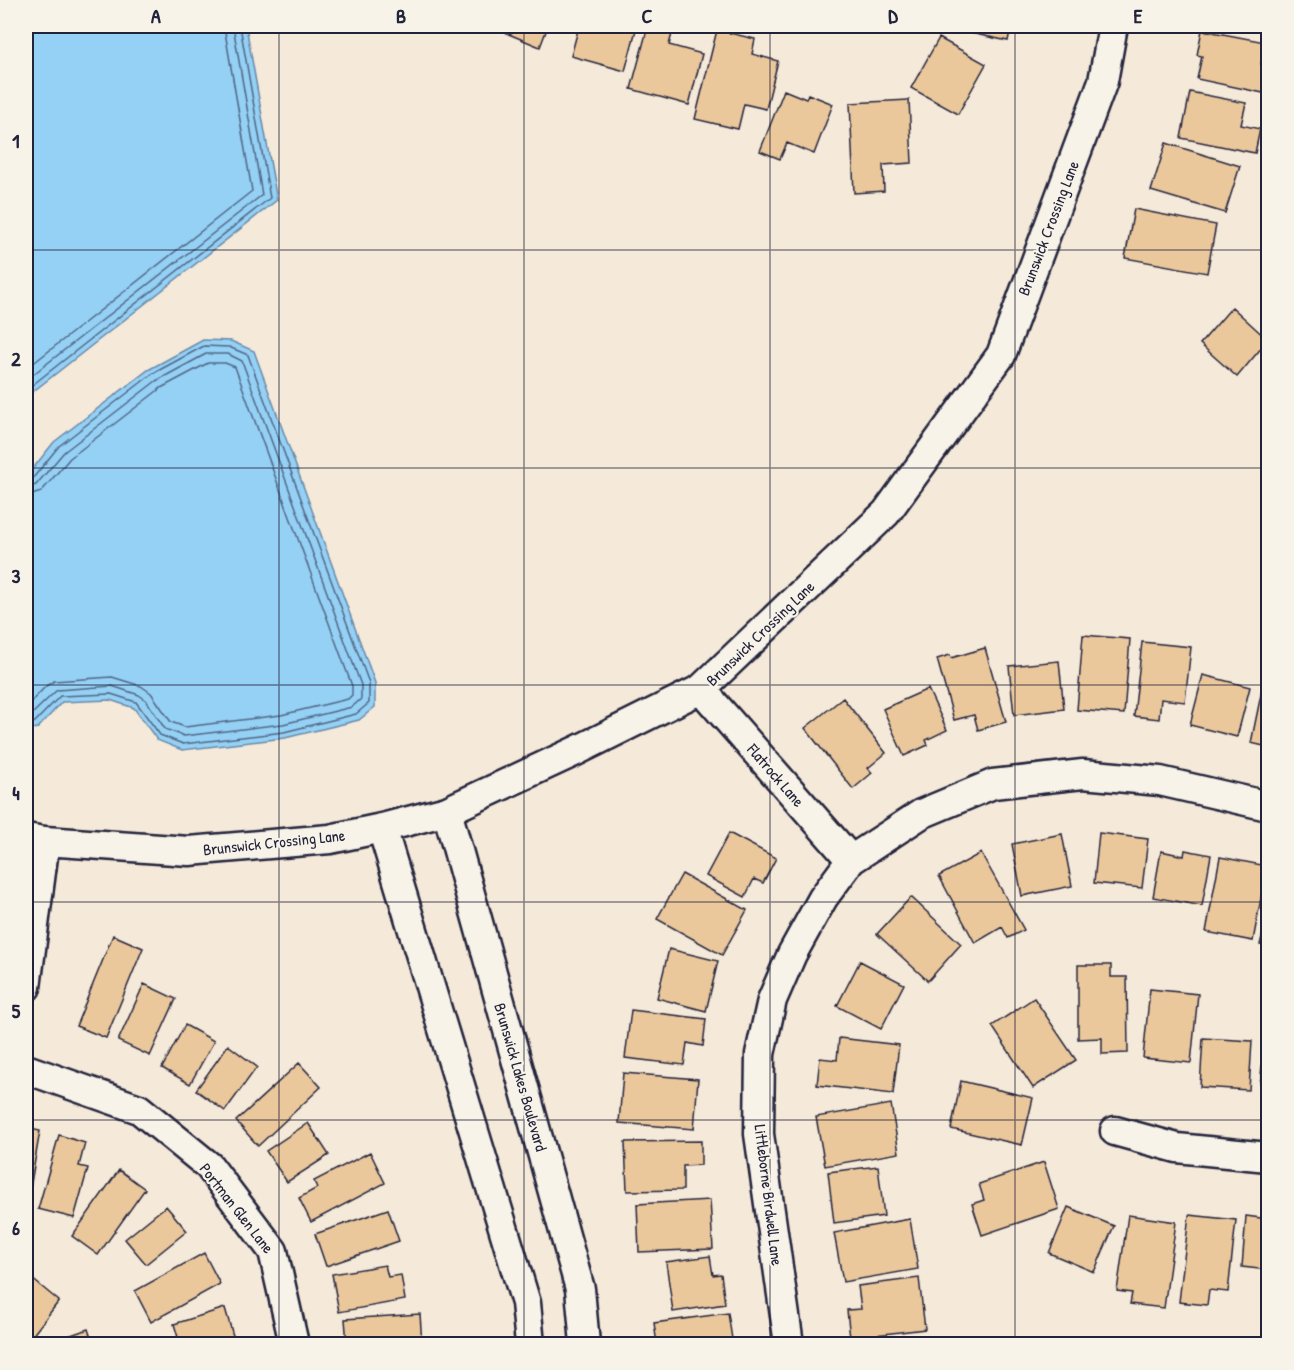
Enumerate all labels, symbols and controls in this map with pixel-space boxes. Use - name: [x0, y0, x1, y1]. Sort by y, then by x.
- text: A: [151, 2, 161, 29]
- text: B: [396, 2, 406, 29]
- text: C: [642, 2, 653, 29]
- text: D: [888, 2, 898, 29]
- text: E: [1134, 2, 1143, 29]
- text: 1: [12, 127, 20, 154]
- street label: Brunswick Crossing Lane: [1012, 157, 1084, 299]
- text: 2: [11, 345, 21, 372]
- text: 3: [12, 562, 21, 589]
- street label: Brunswick Crossing Lane: [701, 575, 819, 690]
- street label: Flatrock Lane: [742, 738, 810, 812]
- text: 4: [12, 779, 20, 806]
- street label: Brunswick Crossing Lane: [202, 824, 347, 860]
- text: 5: [12, 997, 21, 1024]
- street label: Brunswick Lakes Boulevard: [489, 1000, 553, 1154]
- street label: Littleborne Birdwell Lane: [749, 1123, 789, 1267]
- street label: Portman Glen Lane: [195, 1158, 280, 1258]
- text: 6: [12, 1214, 20, 1241]

